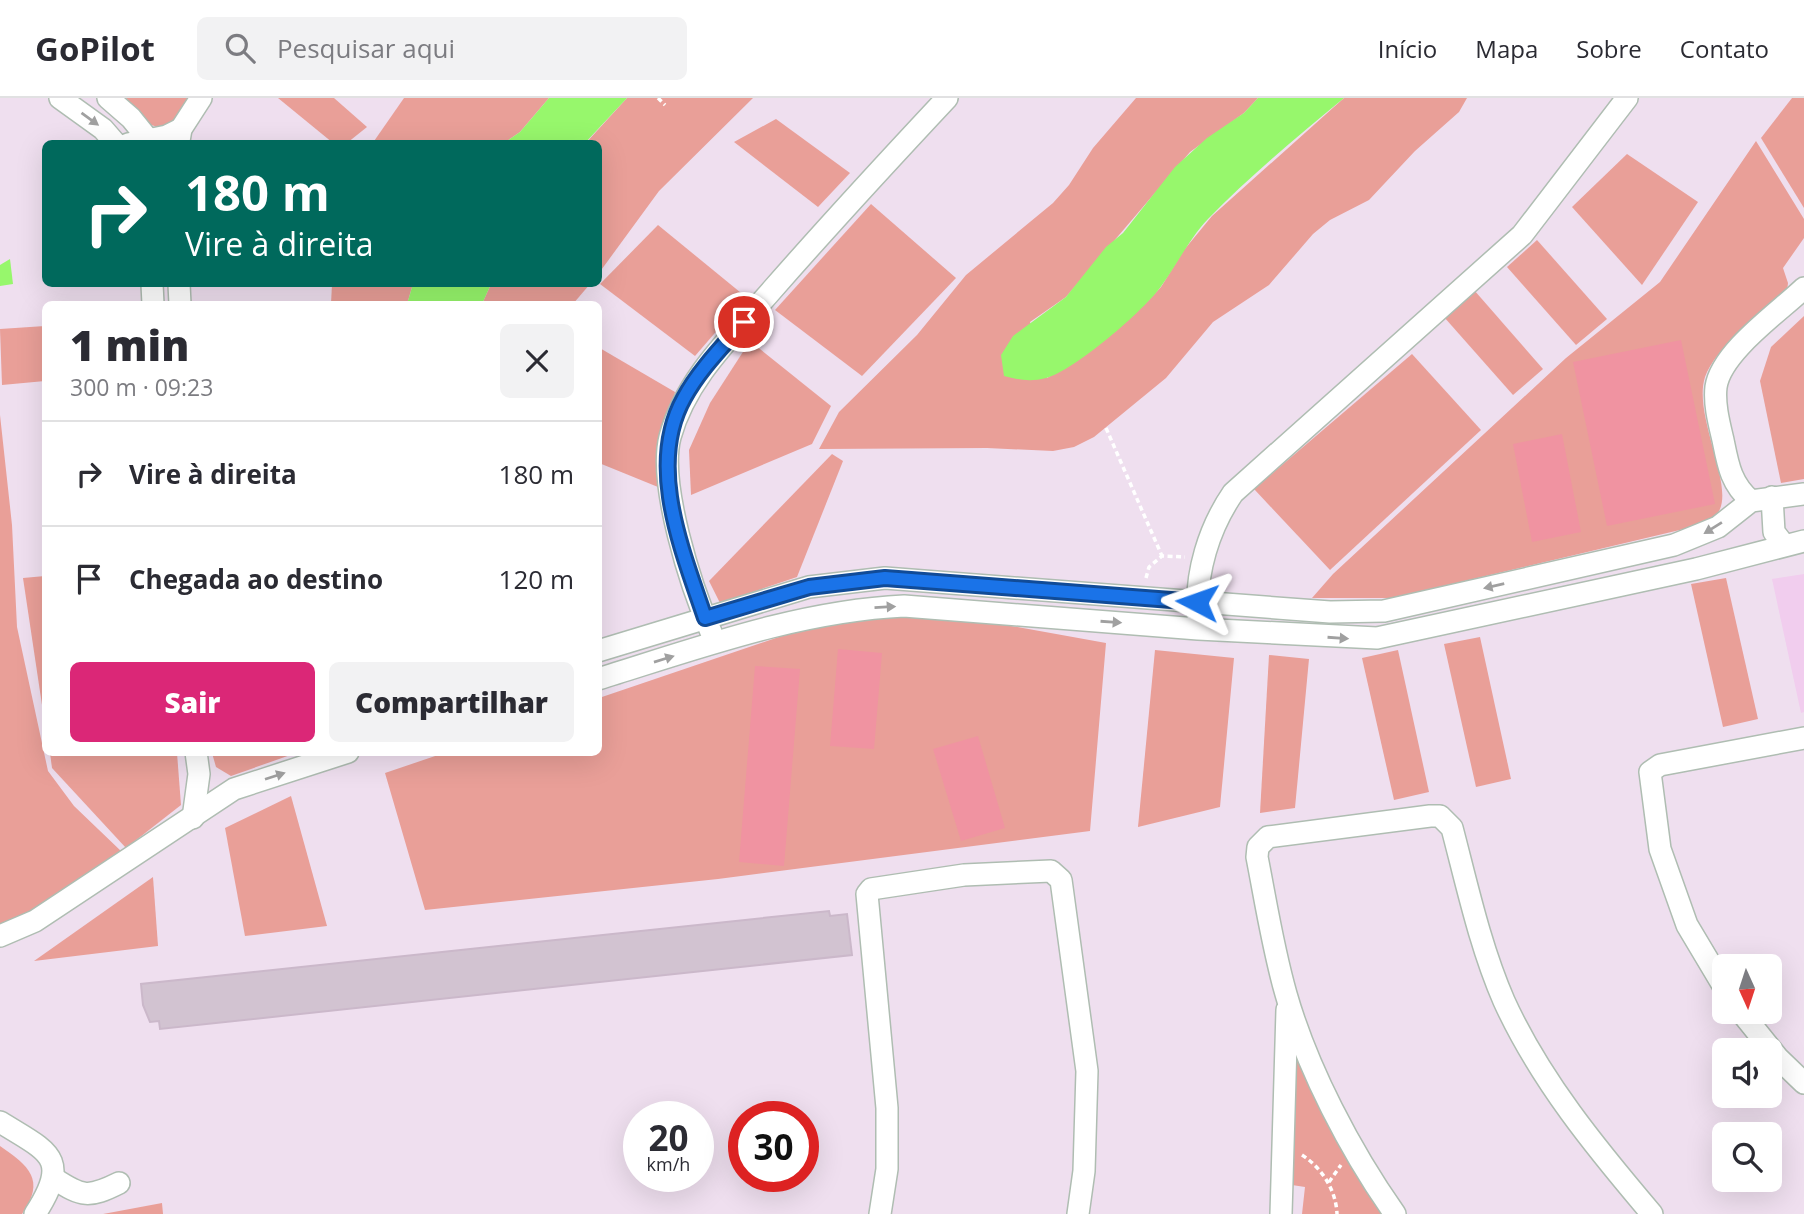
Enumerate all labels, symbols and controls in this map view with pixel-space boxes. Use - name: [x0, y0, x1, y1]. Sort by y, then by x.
- search box: [197, 17, 687, 80]
- text: GoPilot: [35, 26, 155, 71]
- icon: search: [221, 29, 259, 67]
- text: Pesquisar aqui: [277, 30, 455, 66]
- text: Início: [1378, 32, 1437, 65]
- text: Mapa: [1475, 32, 1538, 65]
- text: Sobre: [1576, 32, 1642, 65]
- text: Contato: [1680, 32, 1769, 65]
- one-way arrow: [81, 112, 99, 126]
- text: 180 m: [185, 159, 330, 225]
- icon: right: [70, 168, 161, 259]
- text: Vire à direita: [185, 222, 374, 265]
- pin: [714, 292, 774, 352]
- icon: arrive: [725, 303, 763, 341]
- text: 1 min: [70, 316, 189, 373]
- button: close: [500, 324, 574, 398]
- text: 300 m · 09:23: [70, 371, 213, 403]
- icon: right: [70, 455, 108, 493]
- text: Vire à direita: [129, 456, 297, 492]
- text: 180 m: [499, 456, 574, 492]
- one-way arrow: [1703, 521, 1723, 534]
- icon: arrive: [70, 560, 108, 598]
- text: Chegada ao destino: [129, 561, 383, 597]
- text: 120 m: [499, 561, 574, 597]
- position arrow: [1160, 565, 1234, 639]
- one-way arrow: [1483, 580, 1505, 591]
- one-way arrow: [874, 601, 896, 612]
- one-way arrow: [1101, 617, 1123, 628]
- one-way arrow: [1327, 633, 1349, 644]
- one-way arrow: [653, 653, 674, 664]
- button: Sair: [70, 662, 315, 742]
- button: Compartilhar: [329, 662, 574, 742]
- one-way arrow: [265, 770, 286, 781]
- north arrow: [1712, 954, 1782, 1024]
- map controls: [1712, 954, 1782, 1192]
- button: sound: [1712, 1038, 1782, 1108]
- speed limit sign: 30: [728, 1101, 819, 1192]
- text: 20: [648, 1114, 689, 1161]
- button: search: [1712, 1122, 1782, 1192]
- text: km/h: [647, 1152, 690, 1176]

